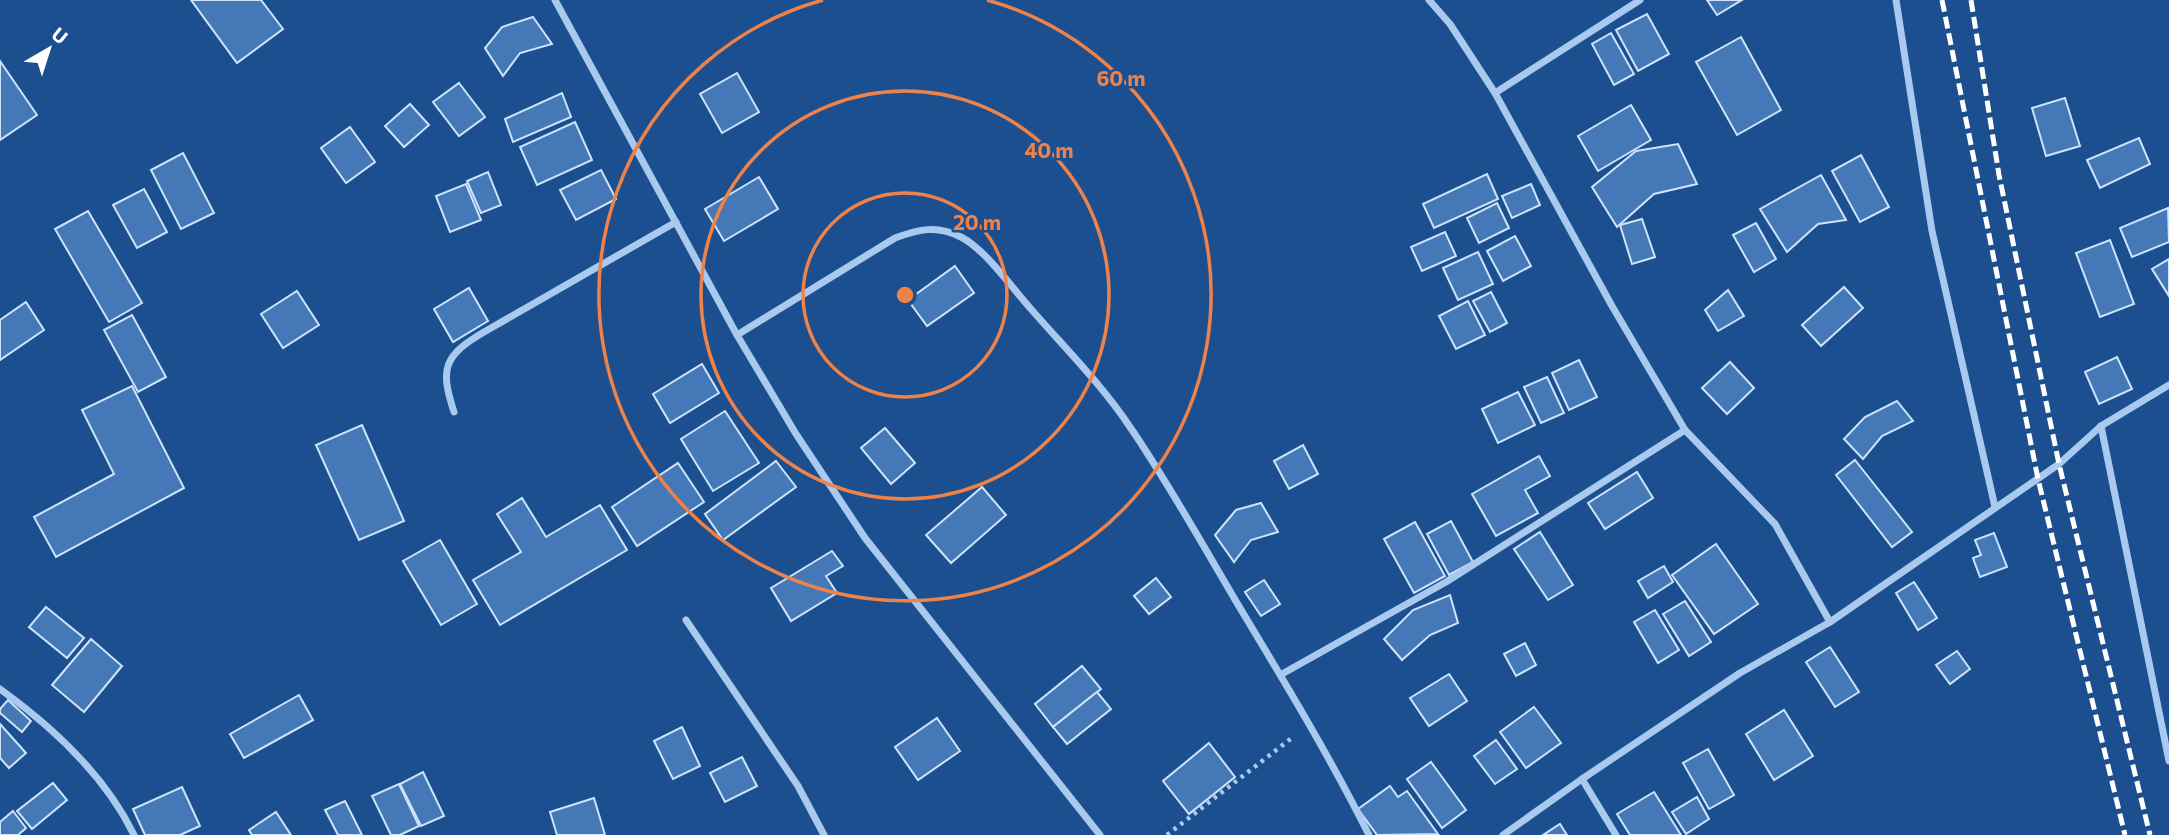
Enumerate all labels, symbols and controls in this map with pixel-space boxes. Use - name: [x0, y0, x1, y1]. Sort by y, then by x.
- north arrow: [14, 14, 84, 84]
- text: U: [47, 22, 73, 49]
- text: 60 m: [1096, 65, 1146, 90]
- text: 40 m: [1024, 137, 1074, 162]
- text: 20 m: [953, 209, 1001, 234]
- centre of rings: [893, 283, 917, 307]

